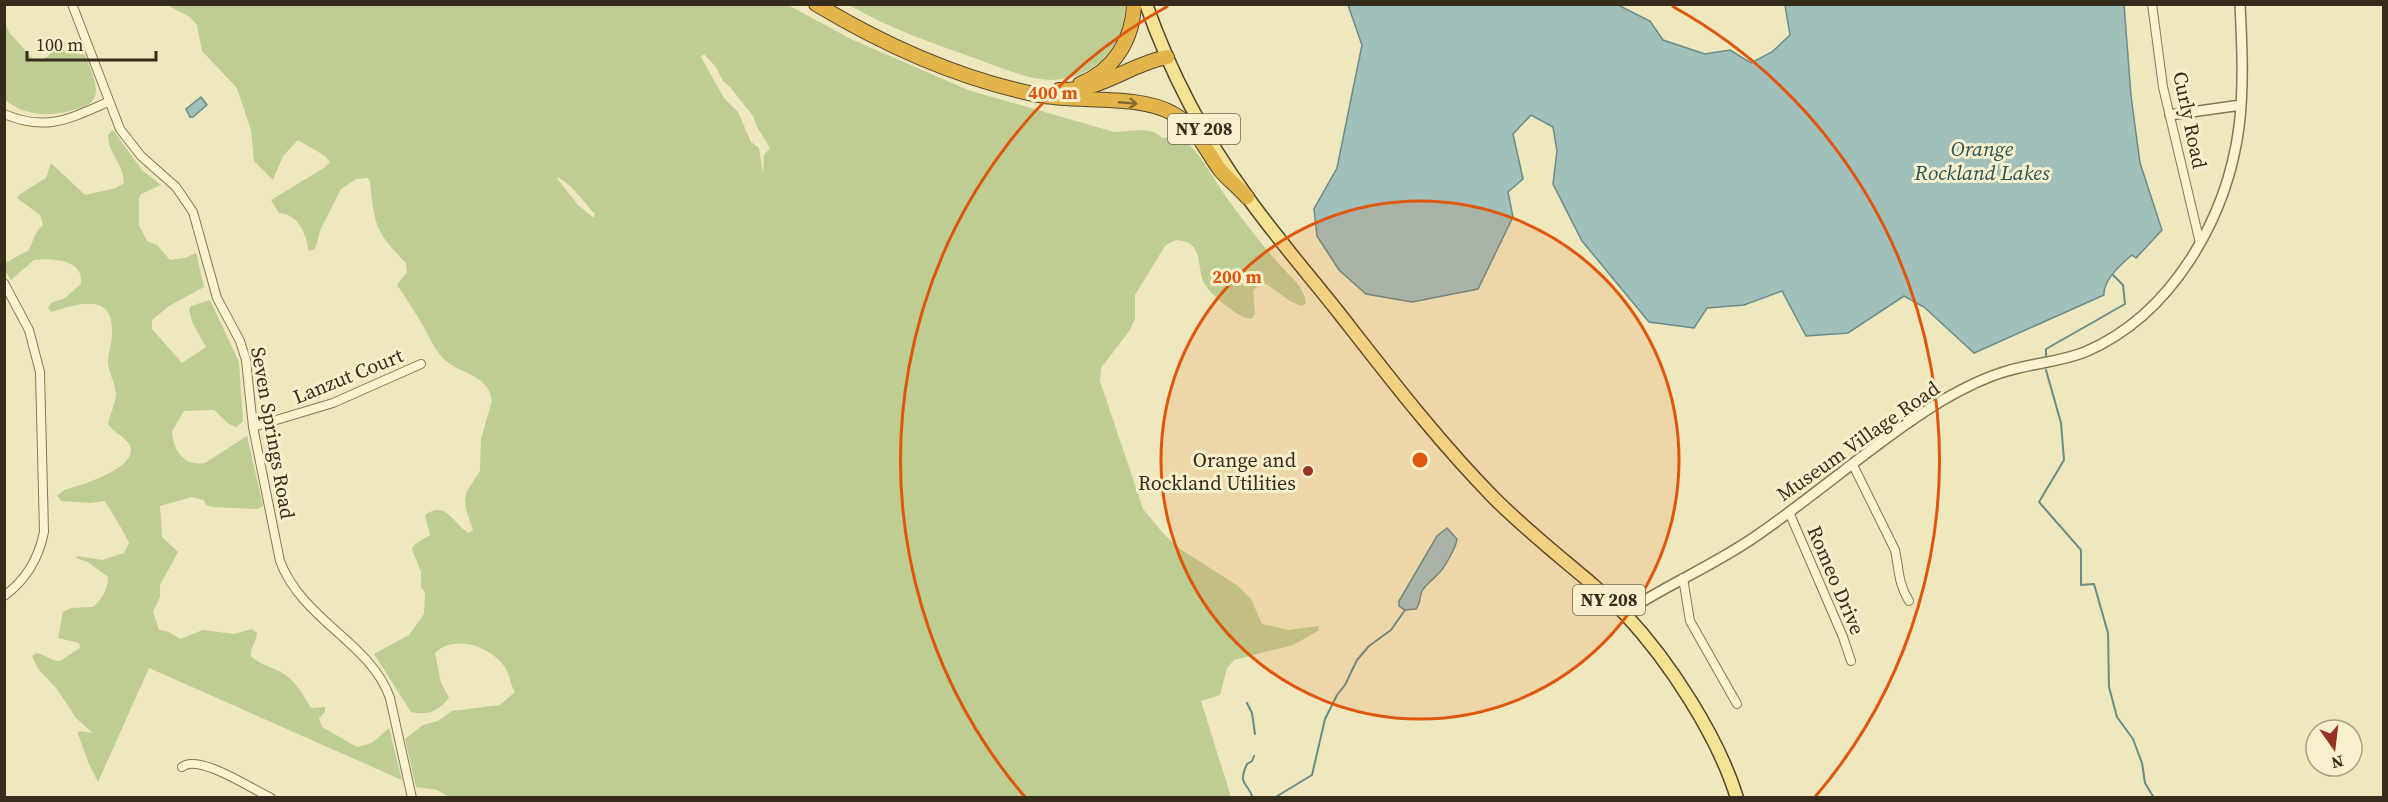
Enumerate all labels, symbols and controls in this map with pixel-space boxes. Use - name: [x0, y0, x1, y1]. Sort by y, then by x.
- scale bar: [27, 24, 156, 62]
- text: 100 m: [36, 32, 83, 57]
- street label: Curly Road: [2166, 69, 2214, 172]
- text: 400 m: [1028, 80, 1078, 105]
- one-way arrow: [1117, 98, 1137, 109]
- road number: NY 208: [1168, 114, 1240, 144]
- water label: Orange Rockland Lakes: [1914, 134, 2050, 187]
- text: 200 m: [1212, 264, 1262, 289]
- street label: Lanzut Court: [289, 341, 408, 411]
- street label: Seven Springs Road: [244, 345, 302, 522]
- street label: Museum Village Road: [1771, 374, 1946, 508]
- place label: Orange and Rockland Utilities: [1138, 446, 1297, 497]
- centre of rings: [1410, 450, 1430, 470]
- marker: Orange and Rockland Utilities: [1301, 464, 1315, 478]
- street label: Romeo Drive: [1800, 521, 1872, 639]
- road number: NY 208: [1573, 585, 1645, 615]
- north arrow: [2304, 718, 2364, 778]
- text: N: [2329, 750, 2346, 775]

